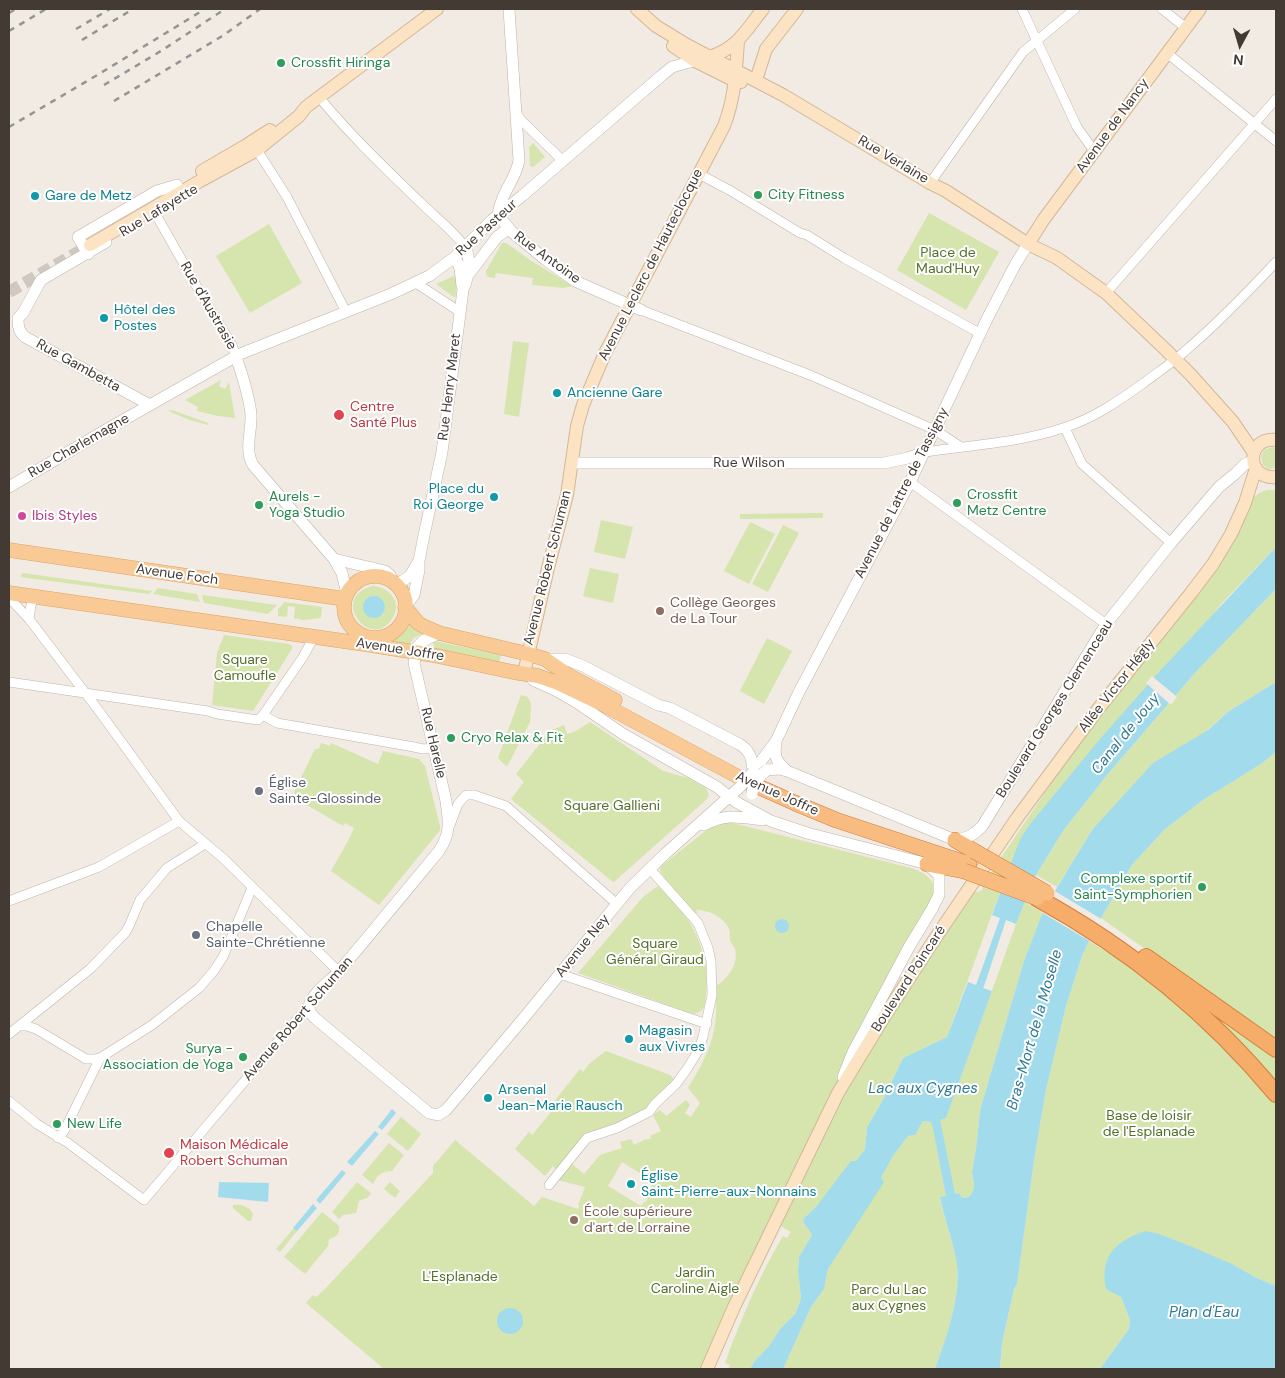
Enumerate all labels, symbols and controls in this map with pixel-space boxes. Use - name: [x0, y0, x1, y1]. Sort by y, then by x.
- north arrow: [1215, 20, 1265, 70]
- text: N: [1232, 50, 1244, 69]
- place label: Crossfit Hiringa: [291, 55, 390, 71]
- marker: Crossfit Hiringa: [275, 57, 287, 69]
- street label: Avenue de Nancy: [1073, 75, 1153, 177]
- street label: Rue Verlaine: [855, 132, 931, 188]
- street label: Avenue Leclerc de Hauteclocque: [595, 166, 707, 364]
- street label: Rue Lafayette: [117, 181, 201, 241]
- place label: City Fitness: [768, 187, 845, 203]
- place label: Gare de Metz: [45, 188, 132, 204]
- marker: City Fitness: [752, 189, 764, 201]
- marker: Gare de Metz: [29, 190, 41, 202]
- street label: Rue Pasteur: [453, 196, 521, 260]
- street label: Rue Antoine: [510, 228, 584, 288]
- park label: Place de Maud'Huy: [916, 245, 980, 278]
- street label: Rue d'Austrasie: [176, 259, 240, 353]
- place label: Hôtel des Postes: [114, 302, 175, 334]
- marker: Hôtel des Postes: [98, 312, 110, 324]
- street label: Rue Henry Maret: [435, 333, 465, 441]
- street label: Rue Gambetta: [33, 336, 123, 396]
- place label: Ancienne Gare: [567, 385, 662, 401]
- marker: Ancienne Gare: [551, 387, 563, 399]
- place label: Centre Santé Plus: [350, 399, 417, 432]
- street label: Avenue de Lattre de Tassigny: [851, 405, 953, 581]
- marker: Centre Santé Plus: [332, 408, 346, 422]
- street label: Rue Charlemagne: [25, 410, 133, 482]
- street label: Rue Wilson: [713, 455, 785, 471]
- place label: Place du Roi George: [413, 481, 484, 514]
- place label: Crossfit Metz Centre: [967, 487, 1046, 520]
- place label: Aurels - Yoga Studio: [269, 489, 345, 522]
- street label: Avenue Robert Schuman: [521, 489, 575, 647]
- marker: Place du Roi George: [488, 491, 500, 503]
- marker: Crossfit Metz Centre: [951, 497, 963, 509]
- marker: Aurels - Yoga Studio: [253, 499, 265, 511]
- place label: Ibis Styles: [32, 508, 98, 524]
- marker: Ibis Styles: [16, 510, 28, 522]
- street label: Avenue Foch: [135, 561, 219, 589]
- place label: Collège Georges de La Tour: [670, 595, 776, 628]
- marker: Collège Georges de La Tour: [654, 605, 666, 617]
- street label: Boulevard Georges Clemenceau: [993, 617, 1117, 801]
- street label: Avenue Joffre: [355, 635, 445, 665]
- street label: Allée Victor Hégly: [1075, 636, 1159, 736]
- park label: Square Camoufle: [214, 652, 276, 684]
- water label: Canal de Jouy: [1088, 690, 1164, 778]
- street label: Rue Harelle: [417, 706, 449, 780]
- place label: Cryo Relax & Fit: [461, 730, 563, 746]
- marker: Cryo Relax & Fit: [445, 732, 457, 744]
- street label: Avenue Joffre: [733, 768, 821, 820]
- place label: Église Sainte-Glossinde: [269, 775, 381, 808]
- marker: Église Sainte-Glossinde: [253, 785, 265, 797]
- park label: Square Gallieni: [564, 798, 660, 814]
- place label: Complexe sportif Saint-Symphorien: [1074, 871, 1192, 904]
- marker: Complexe sportif Saint-Symphorien: [1196, 881, 1208, 893]
- street label: Avenue Ney: [552, 911, 614, 981]
- place label: Chapelle Sainte-Chrétienne: [206, 919, 325, 952]
- street label: Boulevard Poincaré: [868, 923, 950, 1035]
- marker: Chapelle Sainte-Chrétienne: [190, 929, 202, 941]
- park label: Square Général Giraud: [606, 936, 704, 969]
- water label: Bras-Mort de la Moselle: [1003, 948, 1067, 1112]
- street label: Avenue Robert Schuman: [240, 954, 356, 1084]
- place label: Magasin aux Vivres: [639, 1023, 705, 1056]
- marker: Magasin aux Vivres: [623, 1033, 635, 1045]
- place label: Surya - Association de Yoga: [103, 1041, 233, 1074]
- marker: Surya - Association de Yoga: [237, 1051, 249, 1063]
- water label: Lac aux Cygnes: [868, 1080, 978, 1098]
- place label: Arsenal Jean-Marie Rausch: [498, 1082, 623, 1114]
- marker: Arsenal Jean-Marie Rausch: [482, 1092, 494, 1104]
- park label: Base de loisir de l'Esplanade: [1103, 1108, 1195, 1140]
- place label: New Life: [67, 1116, 122, 1132]
- marker: New Life: [51, 1118, 63, 1130]
- place label: Maison Médicale Robert Schuman: [180, 1137, 288, 1170]
- marker: Maison Médicale Robert Schuman: [162, 1146, 176, 1160]
- place label: Église Saint-Pierre-aux-Nonnains: [641, 1168, 816, 1200]
- marker: Église Saint-Pierre-aux-Nonnains: [625, 1178, 637, 1190]
- place label: École supérieure d'art de Lorraine: [584, 1204, 692, 1236]
- marker: École supérieure d'art de Lorraine: [568, 1214, 580, 1226]
- park label: Jardin Caroline Aigle: [651, 1265, 739, 1298]
- park label: L'Esplanade: [422, 1269, 498, 1285]
- park label: Parc du Lac aux Cygnes: [851, 1282, 927, 1314]
- water label: Plan d'Eau: [1169, 1304, 1239, 1322]

